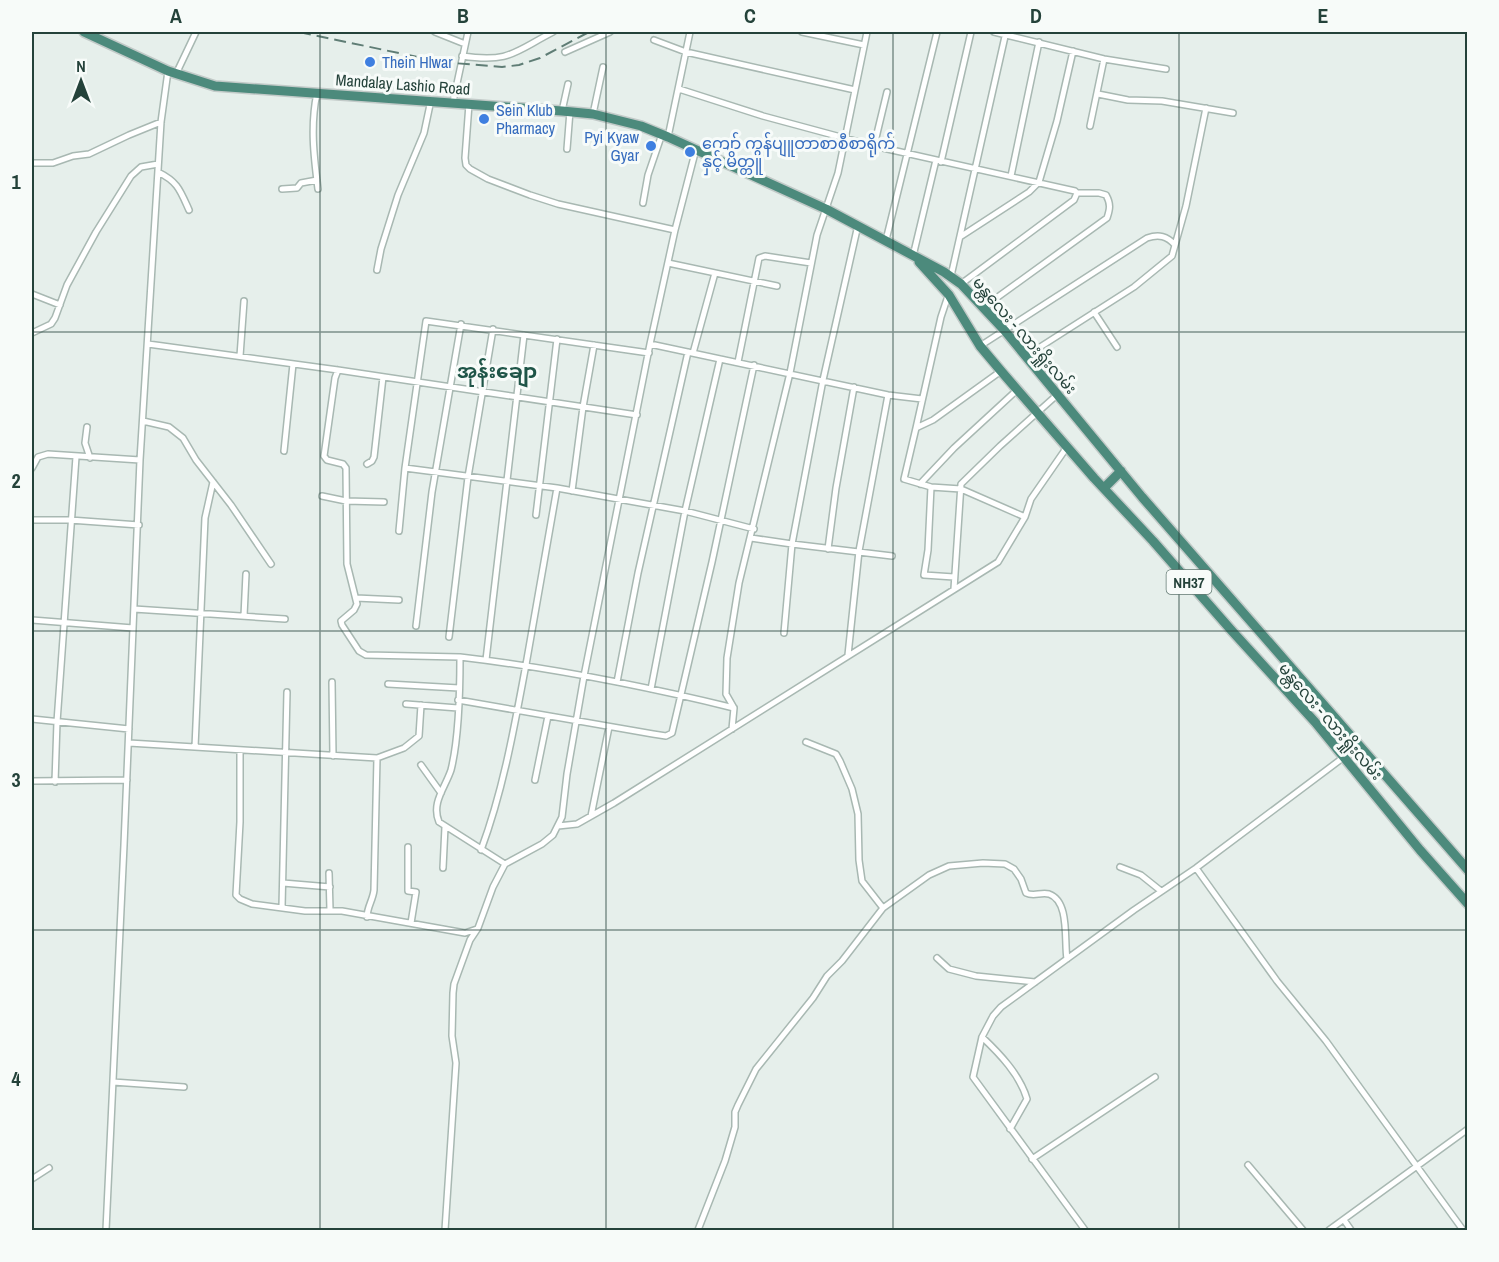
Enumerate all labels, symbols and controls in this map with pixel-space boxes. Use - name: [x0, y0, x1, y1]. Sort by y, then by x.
- text: A: [170, 2, 182, 29]
- text: B: [457, 2, 469, 29]
- text: C: [744, 2, 756, 29]
- text: D: [1030, 2, 1042, 29]
- text: E: [1318, 2, 1329, 29]
- north arrow: [51, 51, 111, 111]
- place label: Thein Hlwar: [382, 51, 453, 73]
- text: N: [76, 55, 86, 77]
- marker: Thein Hlwar: [363, 55, 377, 69]
- street label: Mandalay Lashio Road: [335, 68, 471, 100]
- place label: Sein Klub Pharmacy: [496, 99, 555, 139]
- marker: Sein Klub Pharmacy: [477, 112, 491, 126]
- place label: Pyi Kyaw Gyar: [584, 126, 640, 166]
- place label: ကျော် ကွန်ပျူတာစာစီစာရိုက် နှင့် မိတ္တူ: [702, 132, 895, 176]
- marker: Pyi Kyaw Gyar: [644, 139, 658, 153]
- marker: ကျော် ကွန်ပျူတာစာစီစာရိုက် နှင့် မိတ္တူ: [683, 145, 697, 159]
- text: 1: [11, 168, 21, 195]
- street label: မန္တလေး - လားရှိုးလမ်း: [966, 272, 1082, 400]
- district label: အုန်းချော: [457, 357, 537, 388]
- text: 2: [11, 467, 21, 494]
- road number: NH37: [1166, 570, 1212, 594]
- street label: မန္တလေး - လားရှိုးလမ်း: [1272, 658, 1388, 786]
- text: 3: [11, 766, 21, 793]
- text: 4: [11, 1065, 21, 1092]

